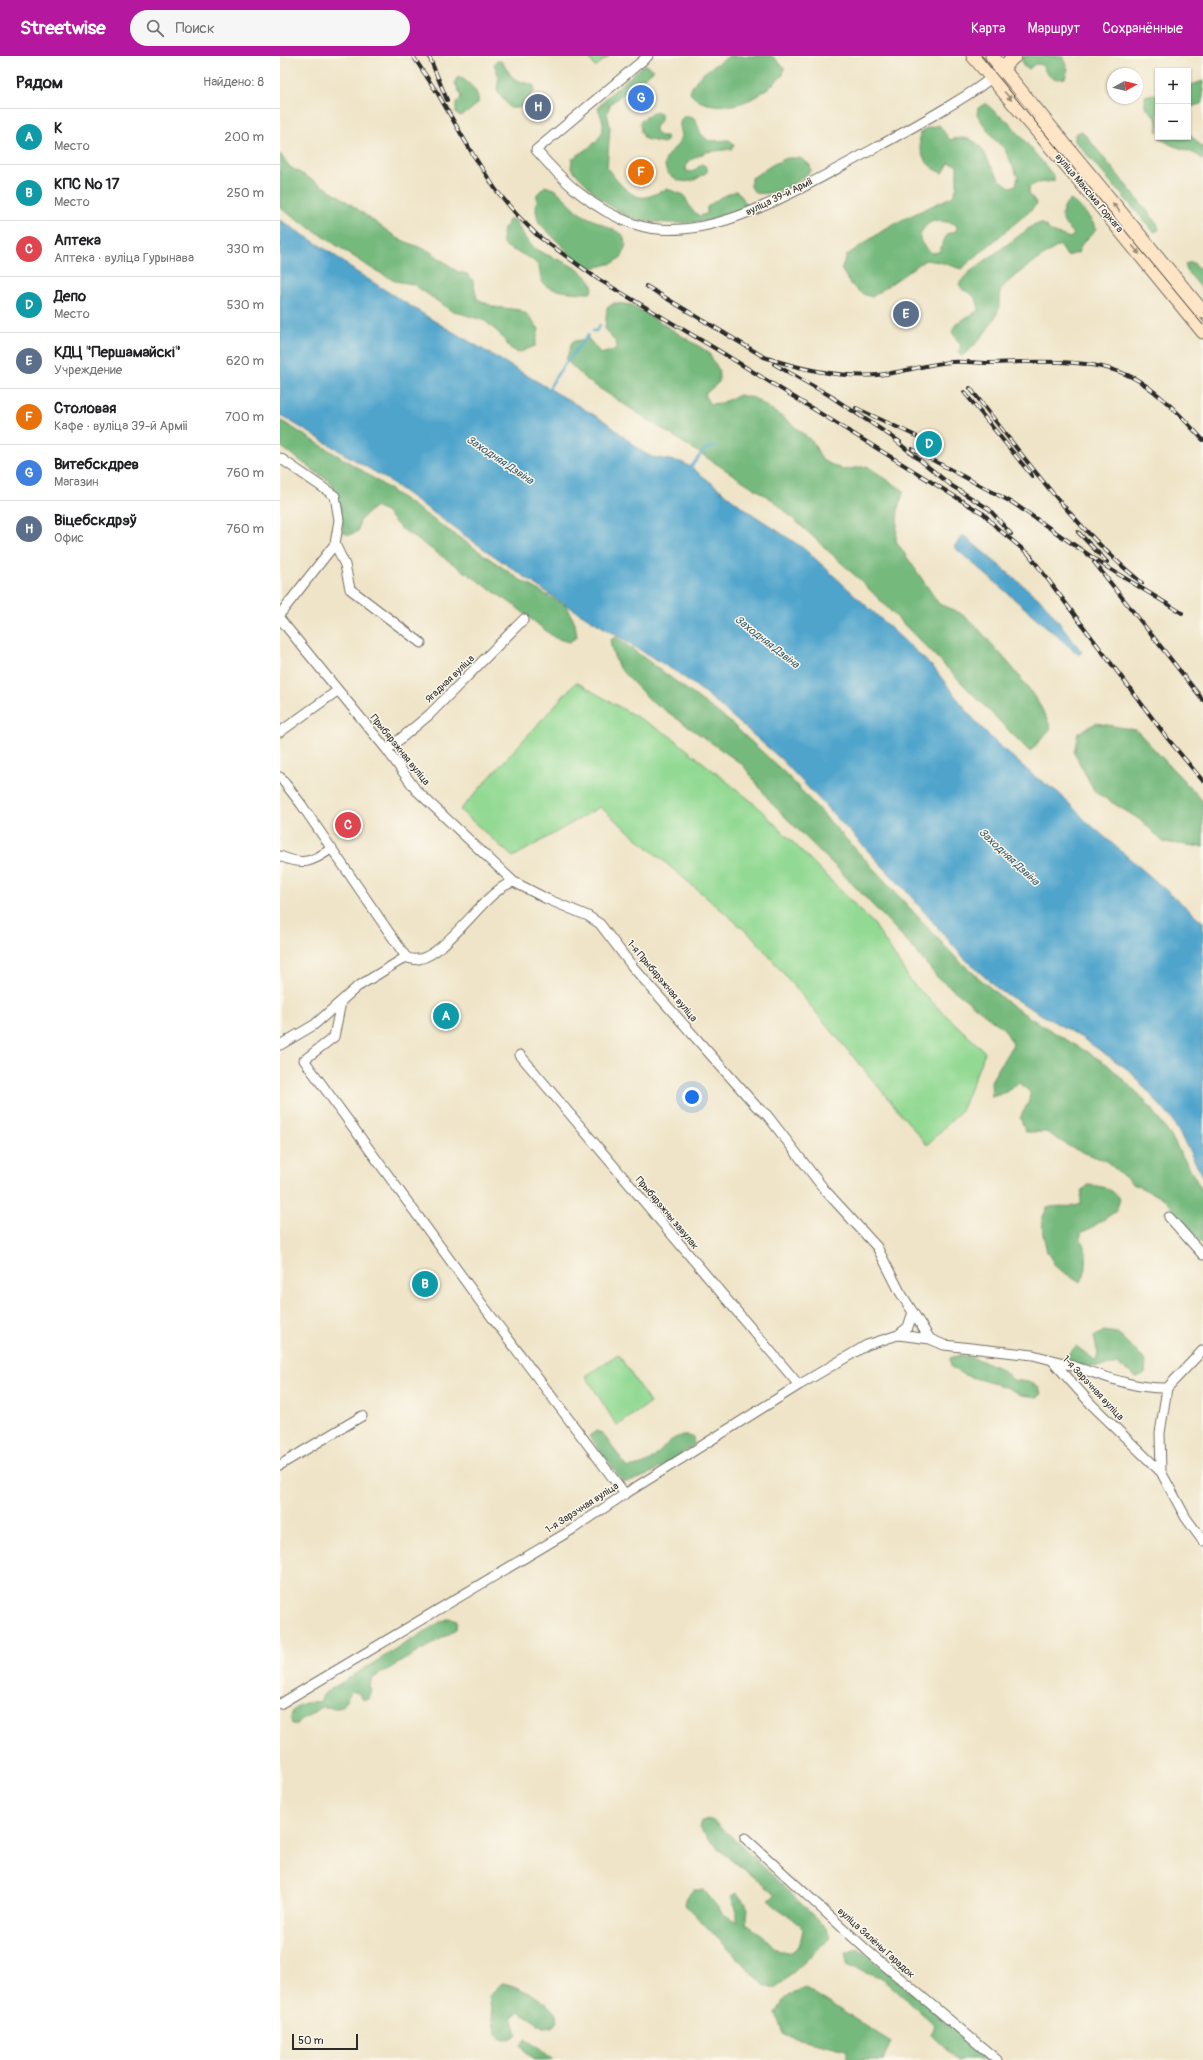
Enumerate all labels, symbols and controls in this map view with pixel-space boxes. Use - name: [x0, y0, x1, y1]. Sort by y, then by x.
- search box: [130, 10, 410, 46]
- text: Streetwise: [20, 16, 106, 40]
- icon: search: [144, 17, 166, 39]
- text: Поиск: [176, 19, 215, 38]
- text: Карта: [971, 20, 1006, 37]
- text: Маршрут: [1028, 20, 1080, 37]
- text: Сохранённые: [1102, 20, 1183, 37]
- north arrow: [1107, 68, 1143, 104]
- map controls: [1155, 68, 1191, 140]
- button: +: [1155, 68, 1191, 104]
- text: Рядом: [16, 72, 63, 93]
- text: Найдено: 8: [203, 74, 264, 90]
- pin: G: [628, 83, 654, 113]
- one-way arrow: [1003, 91, 1012, 101]
- pin: H: [525, 92, 551, 122]
- button: −: [1155, 104, 1191, 140]
- text: К: [54, 119, 63, 138]
- text: A: [25, 129, 33, 145]
- text: 200 m: [225, 129, 264, 145]
- text: Место: [54, 138, 90, 154]
- street label: вуліца Максіма Горкага: [1052, 151, 1126, 235]
- pin: F: [628, 157, 654, 187]
- text: КПС № 17: [54, 175, 119, 194]
- street label: вуліца 39-й Арміі: [744, 176, 814, 218]
- text: B: [25, 185, 33, 201]
- text: 250 m: [226, 185, 264, 201]
- text: Место: [54, 194, 90, 210]
- one-way arrow: [1111, 201, 1120, 212]
- text: Аптека: [54, 231, 101, 250]
- text: C: [25, 241, 33, 257]
- text: 330 m: [226, 241, 264, 257]
- one-way arrow: [1131, 244, 1140, 255]
- text: Аптека · вуліца Гурынава: [54, 250, 194, 266]
- text: Депо: [54, 287, 86, 306]
- text: D: [25, 297, 33, 313]
- text: 530 m: [226, 297, 264, 313]
- pin: E: [893, 299, 919, 329]
- text: Место: [54, 306, 90, 322]
- text: КДЦ "Першамайскі": [54, 343, 181, 362]
- text: E: [26, 353, 32, 369]
- text: 620 m: [226, 353, 264, 369]
- text: Учреждение: [54, 362, 122, 378]
- text: Столовая: [54, 399, 116, 418]
- text: F: [25, 409, 33, 425]
- text: 700 m: [225, 409, 264, 425]
- text: Кафе · вуліца 39-й Арміі: [54, 418, 187, 434]
- pin: D: [916, 429, 942, 459]
- water label: Заходняя Дзвіна: [464, 433, 537, 488]
- text: Витебскдрев: [54, 455, 139, 474]
- text: G: [25, 465, 33, 481]
- text: 760 m: [226, 465, 264, 481]
- text: Магазин: [54, 474, 98, 490]
- text: Віцебскдрэў: [54, 511, 137, 530]
- text: H: [25, 521, 33, 537]
- text: 760 m: [226, 521, 264, 537]
- text: Офис: [54, 530, 84, 546]
- water label: Заходняя Дзвіна: [732, 613, 802, 672]
- street label: Ягадная вуліца: [423, 652, 477, 705]
- street label: Прыбярэжная вуліца: [368, 712, 432, 788]
- pin: C: [335, 810, 361, 840]
- water label: Заходняя Дзвіна: [976, 826, 1043, 889]
- street label: 1-я Прыбярэжная вуліца: [624, 938, 700, 1024]
- pin: A: [433, 1001, 459, 1031]
- your location: [682, 1087, 702, 1107]
- street label: Прыбярэжны завулак: [633, 1174, 701, 1252]
- pin: B: [412, 1269, 438, 1299]
- street label: 1-я Зарэчная вуліца: [1060, 1353, 1126, 1423]
- street label: 1-я Зарэчная вуліца: [543, 1480, 621, 1536]
- street label: вуліца Зялёны Гарадок: [835, 1905, 917, 1981]
- scale bar: [292, 2032, 358, 2051]
- text: 50 m: [298, 2034, 324, 2047]

